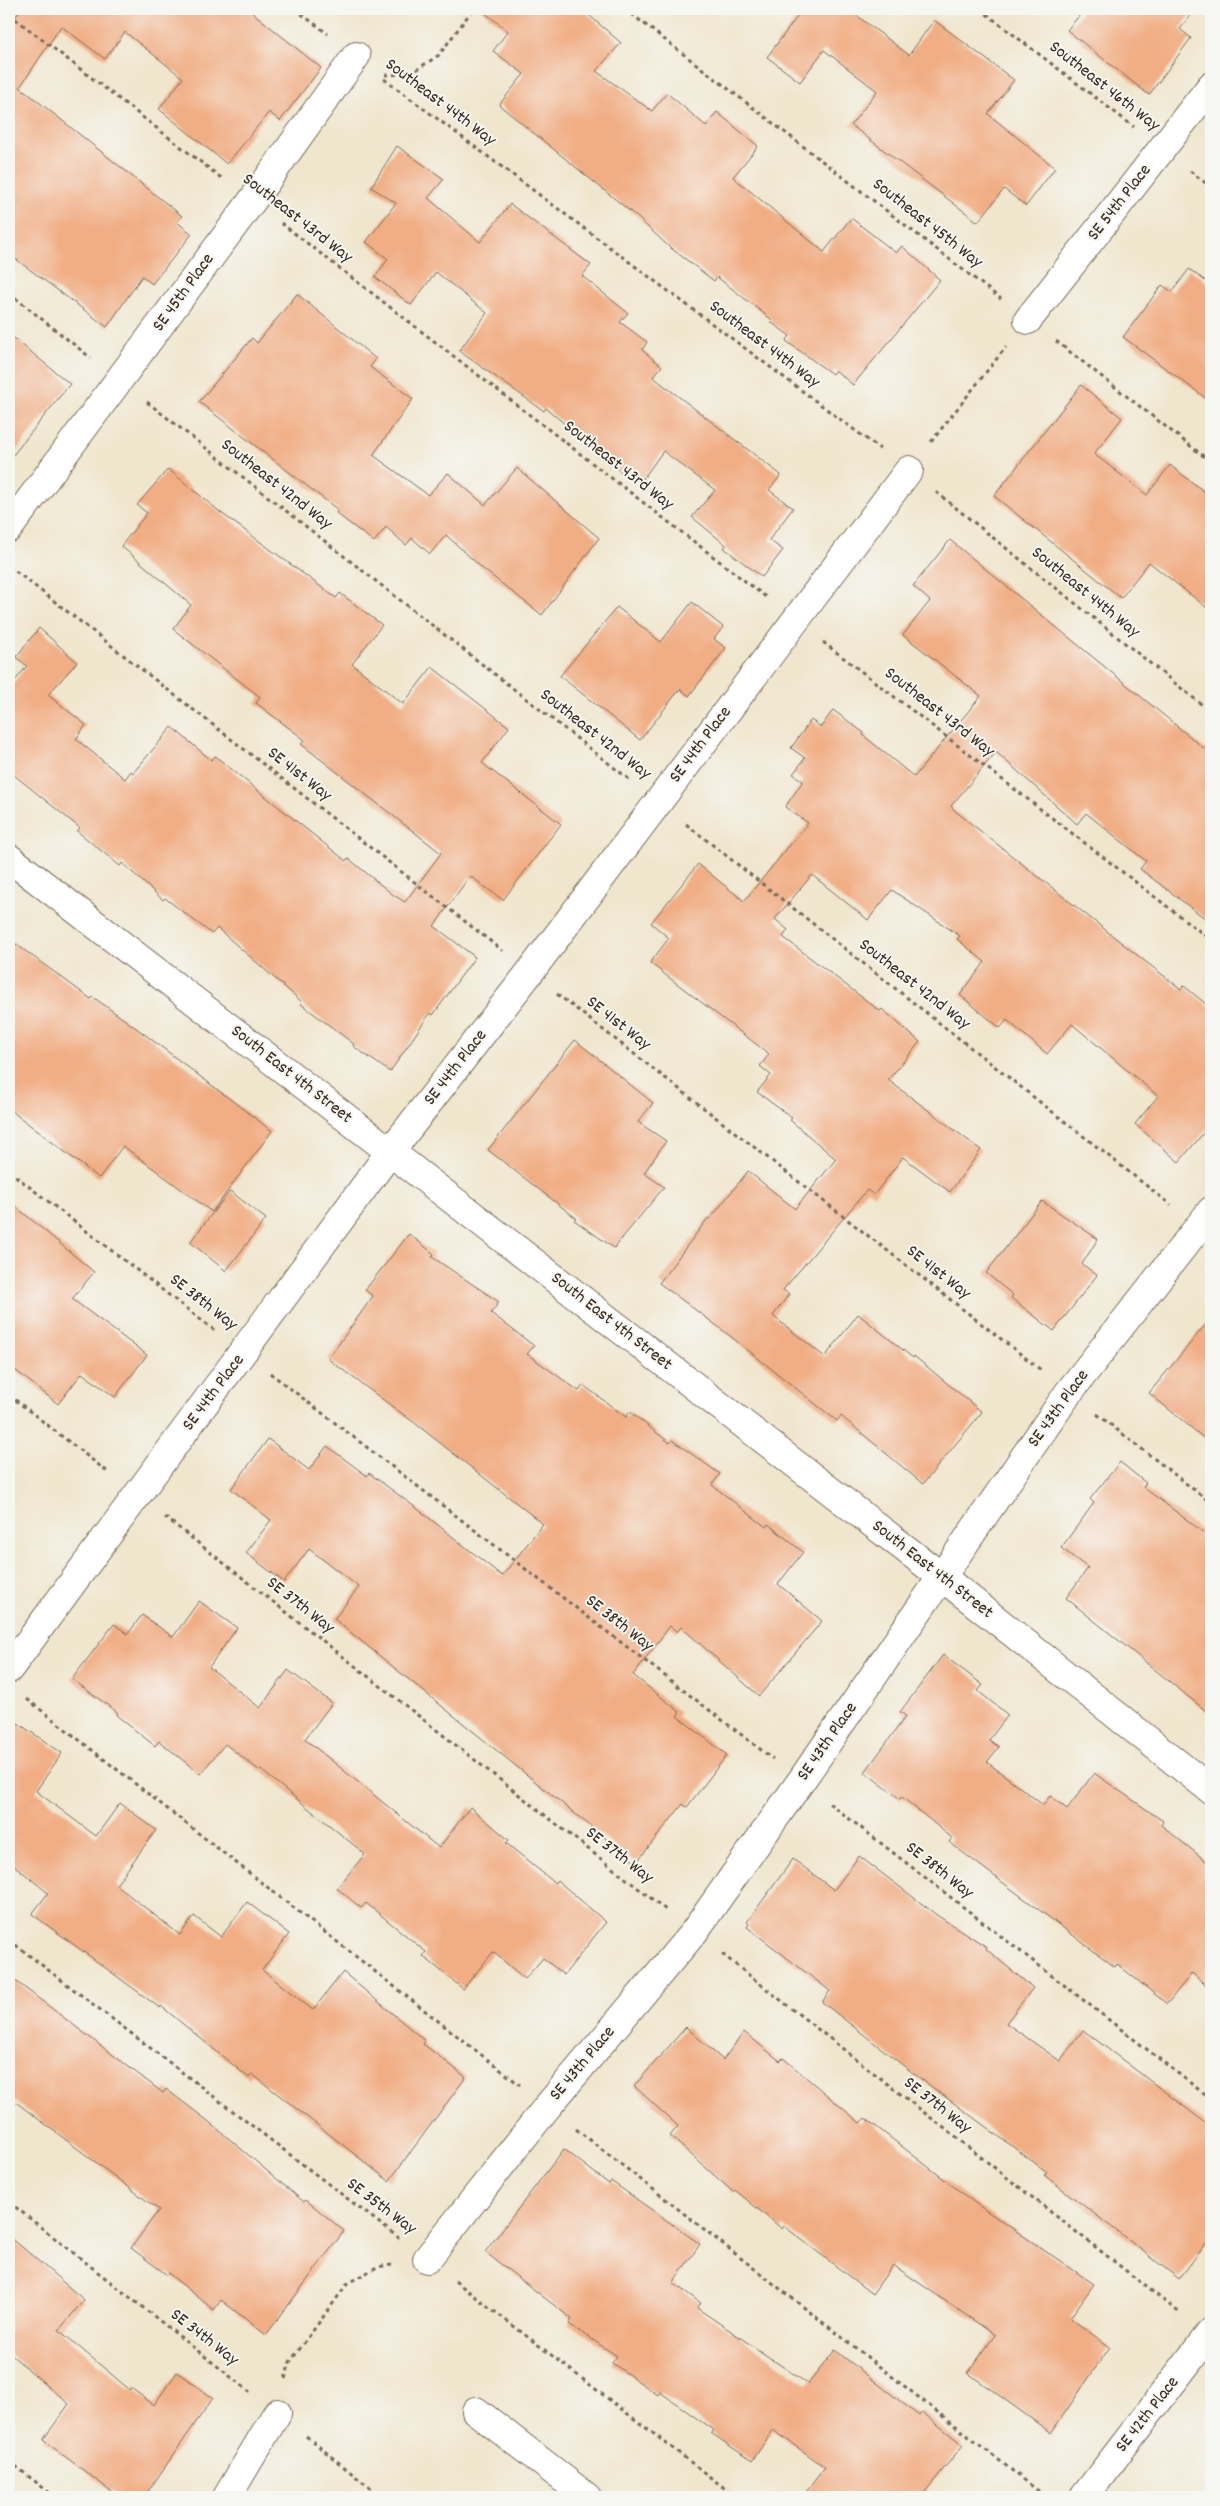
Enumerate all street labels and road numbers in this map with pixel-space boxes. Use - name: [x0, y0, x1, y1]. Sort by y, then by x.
- street label: Southeast 46th Way: [1043, 36, 1165, 139]
- street label: Southeast 44th Way: [379, 53, 501, 154]
- street label: SE 54th Place: [1082, 159, 1158, 247]
- street label: Southeast 43rd Way: [236, 168, 358, 271]
- street label: Southeast 45th Way: [866, 173, 988, 276]
- street label: SE 45th Place: [147, 249, 221, 337]
- street label: Southeast 44th Way: [703, 295, 825, 396]
- street label: Southeast 43rd Way: [557, 415, 679, 518]
- street label: Southeast 42nd Way: [215, 433, 338, 537]
- street label: Southeast 44th Way: [1025, 541, 1145, 645]
- street label: Southeast 43rd Way: [878, 662, 1000, 765]
- street label: Southeast 42nd Way: [534, 683, 657, 787]
- street label: SE 44th Place: [664, 701, 738, 789]
- street label: SE 41st Way: [261, 742, 337, 809]
- street label: Southeast 42nd Way: [853, 933, 976, 1037]
- street label: SE 41st Way: [580, 991, 656, 1058]
- street label: South East 4th Street: [225, 1020, 357, 1131]
- street label: SE 44th Place: [418, 1025, 494, 1111]
- street label: SE 41st Way: [900, 1240, 976, 1307]
- street label: South East 4th Street: [545, 1267, 677, 1378]
- street label: SE 38th Way: [164, 1268, 243, 1338]
- street label: SE 44th Place: [177, 1349, 251, 1437]
- street label: SE 43th Place: [1022, 1365, 1096, 1453]
- street label: South East 4th Street: [866, 1515, 998, 1626]
- street label: SE 37th Way: [261, 1571, 340, 1641]
- street label: SE 38th Way: [580, 1589, 659, 1659]
- street label: SE 43th Place: [792, 1698, 864, 1786]
- street label: SE 37th Way: [580, 1821, 659, 1891]
- street label: SE 38th Way: [900, 1836, 979, 1906]
- street label: SE 43th Place: [544, 2021, 622, 2107]
- street label: SE 37th Way: [898, 2071, 977, 2141]
- street label: SE 35th Way: [341, 2172, 422, 2242]
- street label: SE 34th Way: [164, 2303, 244, 2373]
- street label: SE 42th Place: [1110, 2372, 1186, 2458]

